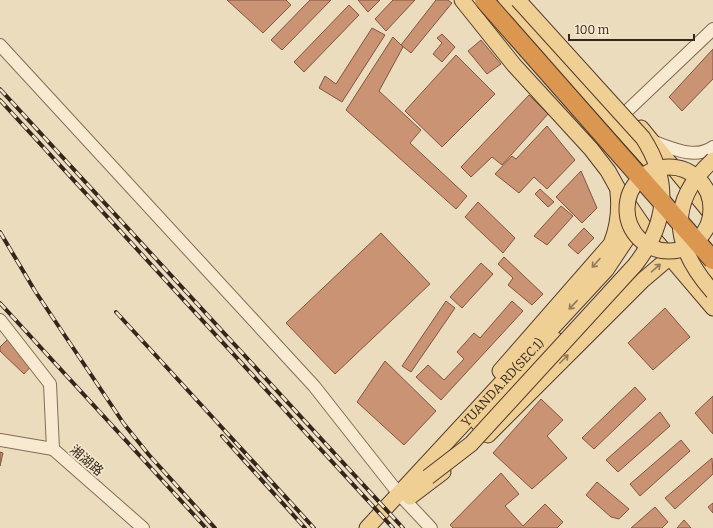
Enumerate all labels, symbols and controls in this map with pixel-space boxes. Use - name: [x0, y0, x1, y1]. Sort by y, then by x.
- scale bar: [569, 16, 694, 42]
- text: 100 m: [575, 23, 610, 37]
- one-way arrow: [592, 258, 601, 268]
- one-way arrow: [651, 264, 662, 273]
- one-way arrow: [569, 300, 578, 310]
- street label: YUANDA.RD(SEC.1): [458, 335, 547, 429]
- one-way arrow: [559, 354, 569, 364]
- street label: 湘湖路: [67, 442, 106, 479]

